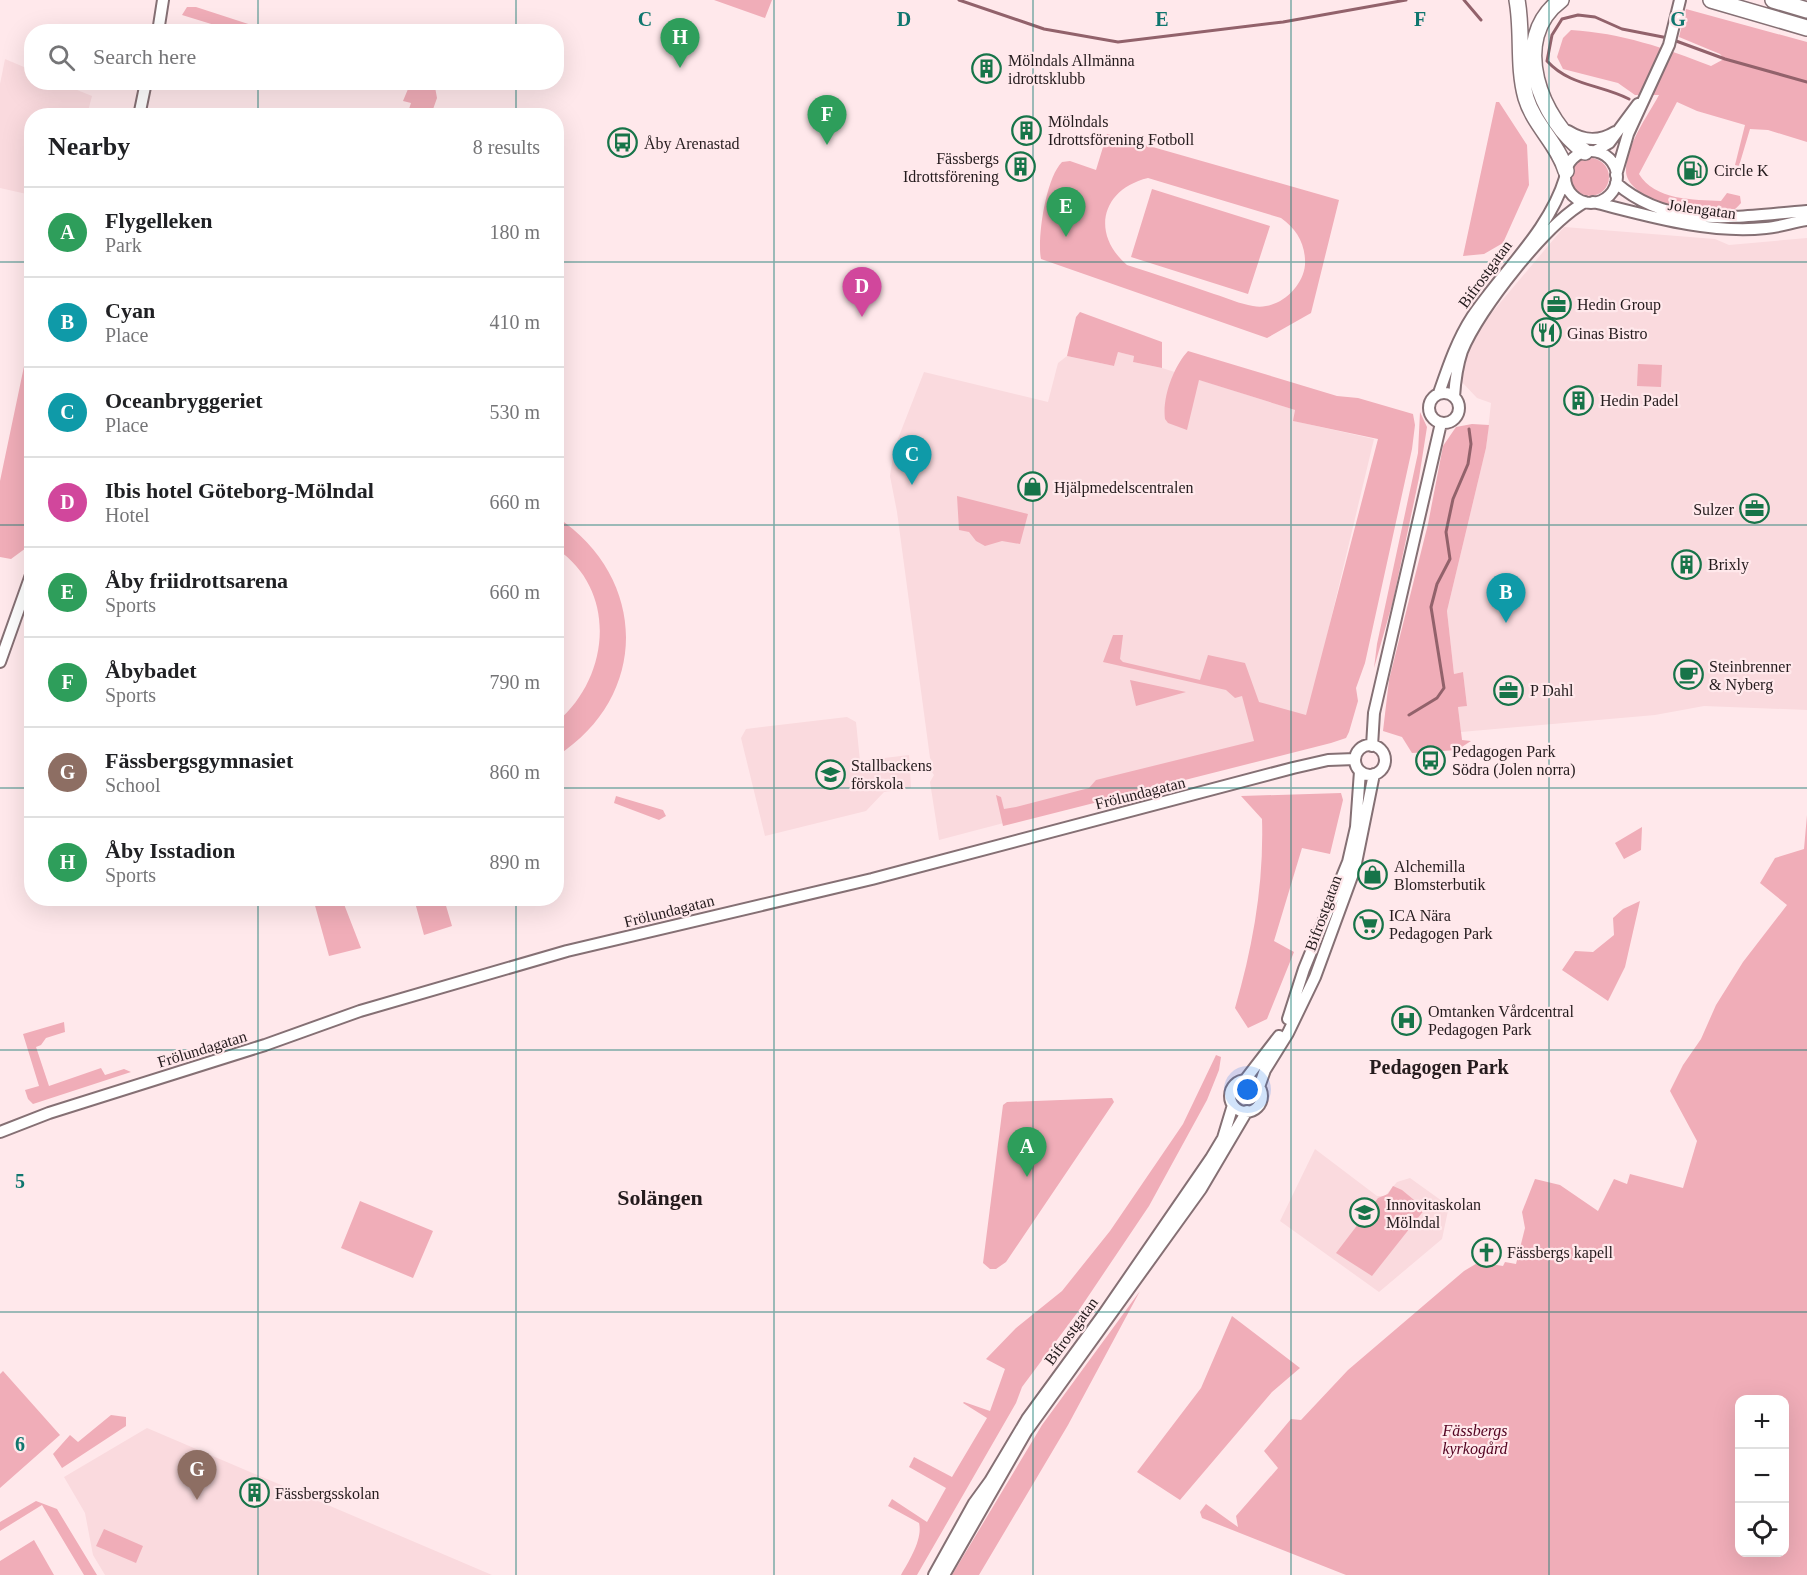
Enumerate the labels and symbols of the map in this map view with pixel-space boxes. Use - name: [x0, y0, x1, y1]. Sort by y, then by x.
- text: C: [638, 8, 652, 30]
- text: D: [897, 8, 911, 30]
- text: E: [1155, 8, 1169, 30]
- text: F: [1414, 8, 1426, 30]
- text: G: [1670, 8, 1686, 30]
- pin: H: [660, 19, 700, 68]
- place label: Mölndals Allmänna idrottsklubb: [1008, 52, 1135, 87]
- building icon: Mölndals Allmänna idrottsklubb: [971, 53, 1003, 85]
- pin: F: [808, 96, 846, 145]
- place label: Mölndals Idrottsförening Fotboll: [1048, 113, 1195, 149]
- building icon: Mölndals Idrottsförening Fotboll: [1011, 114, 1043, 146]
- bus stop icon: Åby Arenastad: [607, 127, 639, 159]
- place label: Åby Arenastad: [644, 135, 740, 153]
- place label: Fässbergs Idrottsförening: [903, 150, 999, 186]
- building icon: Fässbergs Idrottsförening: [1004, 151, 1036, 183]
- fuel station icon: Circle K: [1677, 154, 1709, 186]
- place label: Circle K: [1714, 162, 1769, 179]
- pin: E: [1046, 188, 1086, 237]
- street label: Jolengatan: [1667, 196, 1737, 223]
- street label: Bifrostgatan: [1455, 237, 1516, 312]
- pin: D: [842, 268, 882, 317]
- office icon: Hedin Group: [1540, 288, 1572, 320]
- place label: Hedin Group: [1577, 296, 1661, 314]
- restaurant icon: Ginas Bistro: [1530, 317, 1562, 349]
- place label: Ginas Bistro: [1567, 325, 1647, 342]
- building icon: Hedin Padel: [1563, 384, 1595, 416]
- place label: Hedin Padel: [1600, 392, 1679, 409]
- pin: C: [892, 436, 932, 485]
- shop icon: Hjälpmedelscentralen: [1017, 471, 1049, 503]
- place label: Hjälpmedelscentralen: [1054, 479, 1194, 497]
- office icon: Sulzer: [1739, 493, 1771, 525]
- place label: Sulzer: [1693, 501, 1735, 518]
- building icon: Brixly: [1671, 548, 1703, 580]
- place label: Brixly: [1708, 556, 1749, 574]
- pin: B: [1486, 574, 1526, 623]
- place label: Steinbrenner & Nyberg: [1709, 658, 1791, 694]
- cafe icon: Steinbrenner & Nyberg: [1672, 659, 1704, 691]
- office icon: P Dahl: [1493, 674, 1525, 706]
- place label: P Dahl: [1530, 682, 1574, 699]
- place label: Pedagogen Park Södra (Jolen norra): [1452, 743, 1576, 779]
- bus stop icon: Pedagogen Park Södra (Jolen norra): [1415, 744, 1447, 776]
- place label: Stallbackens förskola: [851, 757, 932, 792]
- school or university icon: Stallbackens förskola: [814, 758, 846, 790]
- street label: Frölundagatan: [1093, 774, 1187, 813]
- place label: Alchemilla Blomsterbutik: [1394, 858, 1486, 893]
- shop icon: Alchemilla Blomsterbutik: [1357, 859, 1389, 891]
- street label: Bifrostgatan: [1301, 873, 1345, 953]
- street label: Frölundagatan: [622, 892, 716, 931]
- place label: ICA Nära Pedagogen Park: [1389, 907, 1493, 943]
- supermarket icon: ICA Nära Pedagogen Park: [1352, 908, 1384, 940]
- place label: Omtanken Vårdcentral Pedagogen Park: [1428, 1003, 1574, 1039]
- hospital icon: Omtanken Vårdcentral Pedagogen Park: [1391, 1004, 1423, 1036]
- street label: Frölundagatan: [155, 1027, 249, 1072]
- district label: Pedagogen Park: [1369, 1056, 1510, 1079]
- your location: [1233, 1075, 1262, 1104]
- pin: A: [1008, 1128, 1046, 1177]
- text: 5: [15, 1170, 25, 1192]
- district label: Solängen: [617, 1185, 703, 1210]
- place label: Innovitaskolan Mölndal: [1386, 1196, 1481, 1231]
- school or university icon: Innovitaskolan Mölndal: [1349, 1197, 1381, 1229]
- church icon: Fässbergs kapell: [1470, 1236, 1502, 1268]
- place label: Fässbergs kapell: [1507, 1244, 1613, 1262]
- street label: Bifrostgatan: [1041, 1294, 1102, 1369]
- park label: Fässbergs kyrkogård: [1441, 1422, 1509, 1458]
- text: 6: [15, 1433, 25, 1455]
- pin: G: [178, 1450, 216, 1500]
- building icon: Fässbergsskolan: [238, 1477, 270, 1509]
- place label: Fässbergsskolan: [275, 1485, 380, 1503]

